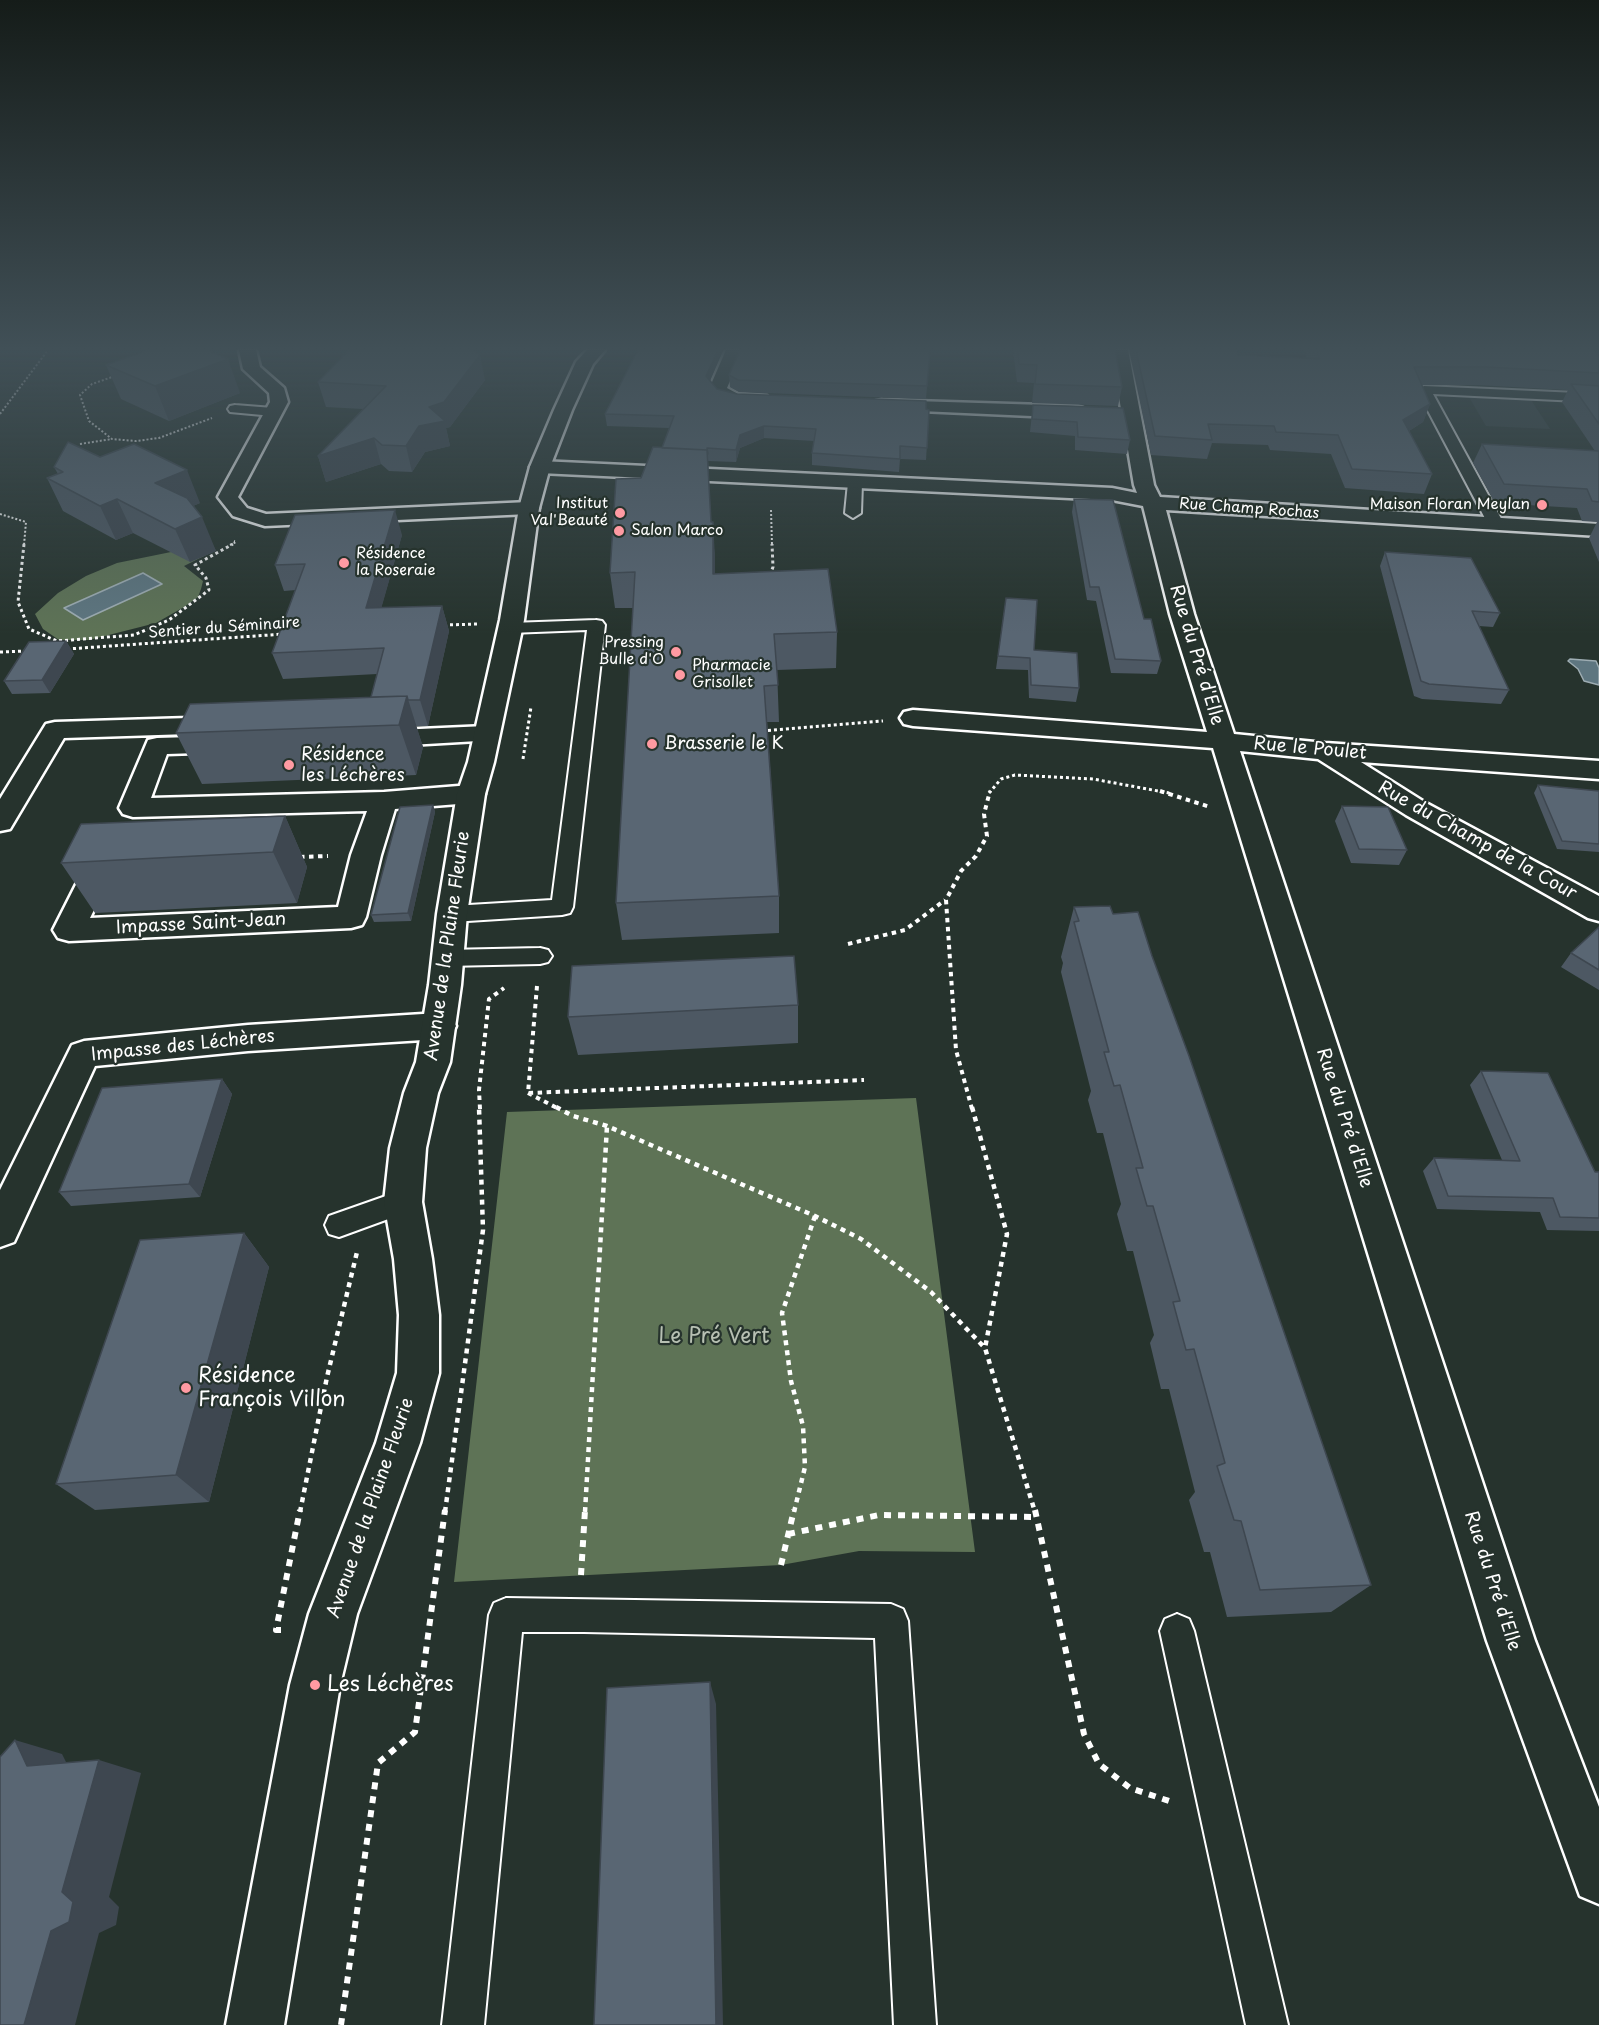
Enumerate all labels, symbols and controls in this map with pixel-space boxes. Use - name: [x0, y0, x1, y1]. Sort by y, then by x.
- place label: Institut Val'Beauté: [531, 495, 608, 530]
- street label: Rue Champ Rochas: [1178, 495, 1320, 523]
- place label: Maison Floran Meylan: [1370, 496, 1530, 514]
- marker: Maison Floran Meylan: [1535, 498, 1549, 512]
- marker: Institut Val'Beauté: [613, 506, 627, 520]
- place label: Salon Marco: [631, 522, 723, 540]
- marker: Salon Marco: [612, 524, 626, 538]
- place label: Résidence la Roseraie: [356, 545, 435, 580]
- marker: Résidence la Roseraie: [337, 556, 351, 570]
- street label: Rue du Pré d'Elle: [1164, 582, 1228, 728]
- street label: Sentier du Séminaire: [148, 614, 300, 642]
- place label: Pressing Bulle d'O: [598, 634, 664, 669]
- marker: Pressing Bulle d'O: [669, 645, 683, 659]
- place label: Pharmacie Grisollet: [692, 657, 771, 692]
- marker: Pharmacie Grisollet: [673, 668, 687, 682]
- place label: Brasserie le K: [664, 733, 784, 755]
- street label: Rue le Poulet: [1252, 733, 1368, 765]
- marker: Brasserie le K: [645, 737, 659, 751]
- place label: Résidence les Léchères: [301, 744, 405, 786]
- marker: Résidence les Léchères: [282, 758, 296, 772]
- street label: Rue du Champ de la Cour: [1374, 777, 1580, 905]
- street label: Avenue de la Plaine Fleurie: [421, 830, 475, 1062]
- street label: Impasse Saint-Jean: [115, 909, 287, 939]
- street label: Impasse des Léchères: [90, 1026, 276, 1066]
- street label: Rue du Pré d'Elle: [1311, 1045, 1377, 1191]
- park label: Le Pré Vert: [658, 1324, 770, 1350]
- place label: Résidence François Villon: [198, 1363, 346, 1413]
- marker: Résidence François Villon: [179, 1381, 193, 1395]
- street label: Avenue de la Plaine Fleurie: [323, 1395, 419, 1621]
- street label: Rue du Pré d'Elle: [1459, 1508, 1525, 1654]
- place label: Les Léchères: [327, 1672, 454, 1698]
- marker: Les Léchères: [308, 1678, 322, 1692]

